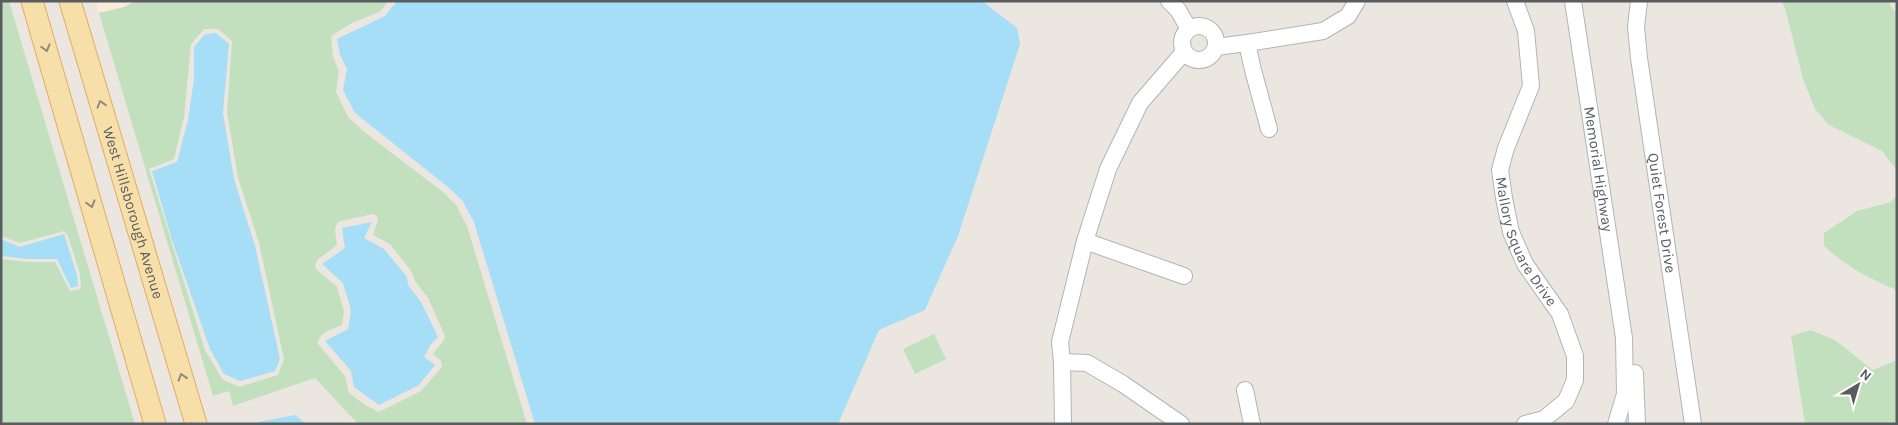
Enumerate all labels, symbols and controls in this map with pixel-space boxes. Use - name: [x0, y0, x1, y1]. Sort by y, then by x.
- one-way arrow: [40, 43, 50, 52]
- one-way arrow: [96, 100, 106, 108]
- street label: Memorial Highway: [1580, 105, 1617, 233]
- street label: West Hillsborough Avenue: [99, 125, 167, 301]
- street label: Quiet Forest Drive: [1644, 152, 1680, 274]
- street label: Mallory Square Drive: [1492, 176, 1561, 310]
- one-way arrow: [85, 200, 96, 209]
- north arrow: [1833, 360, 1883, 410]
- text: N: [1857, 365, 1875, 385]
- one-way arrow: [177, 373, 187, 382]

